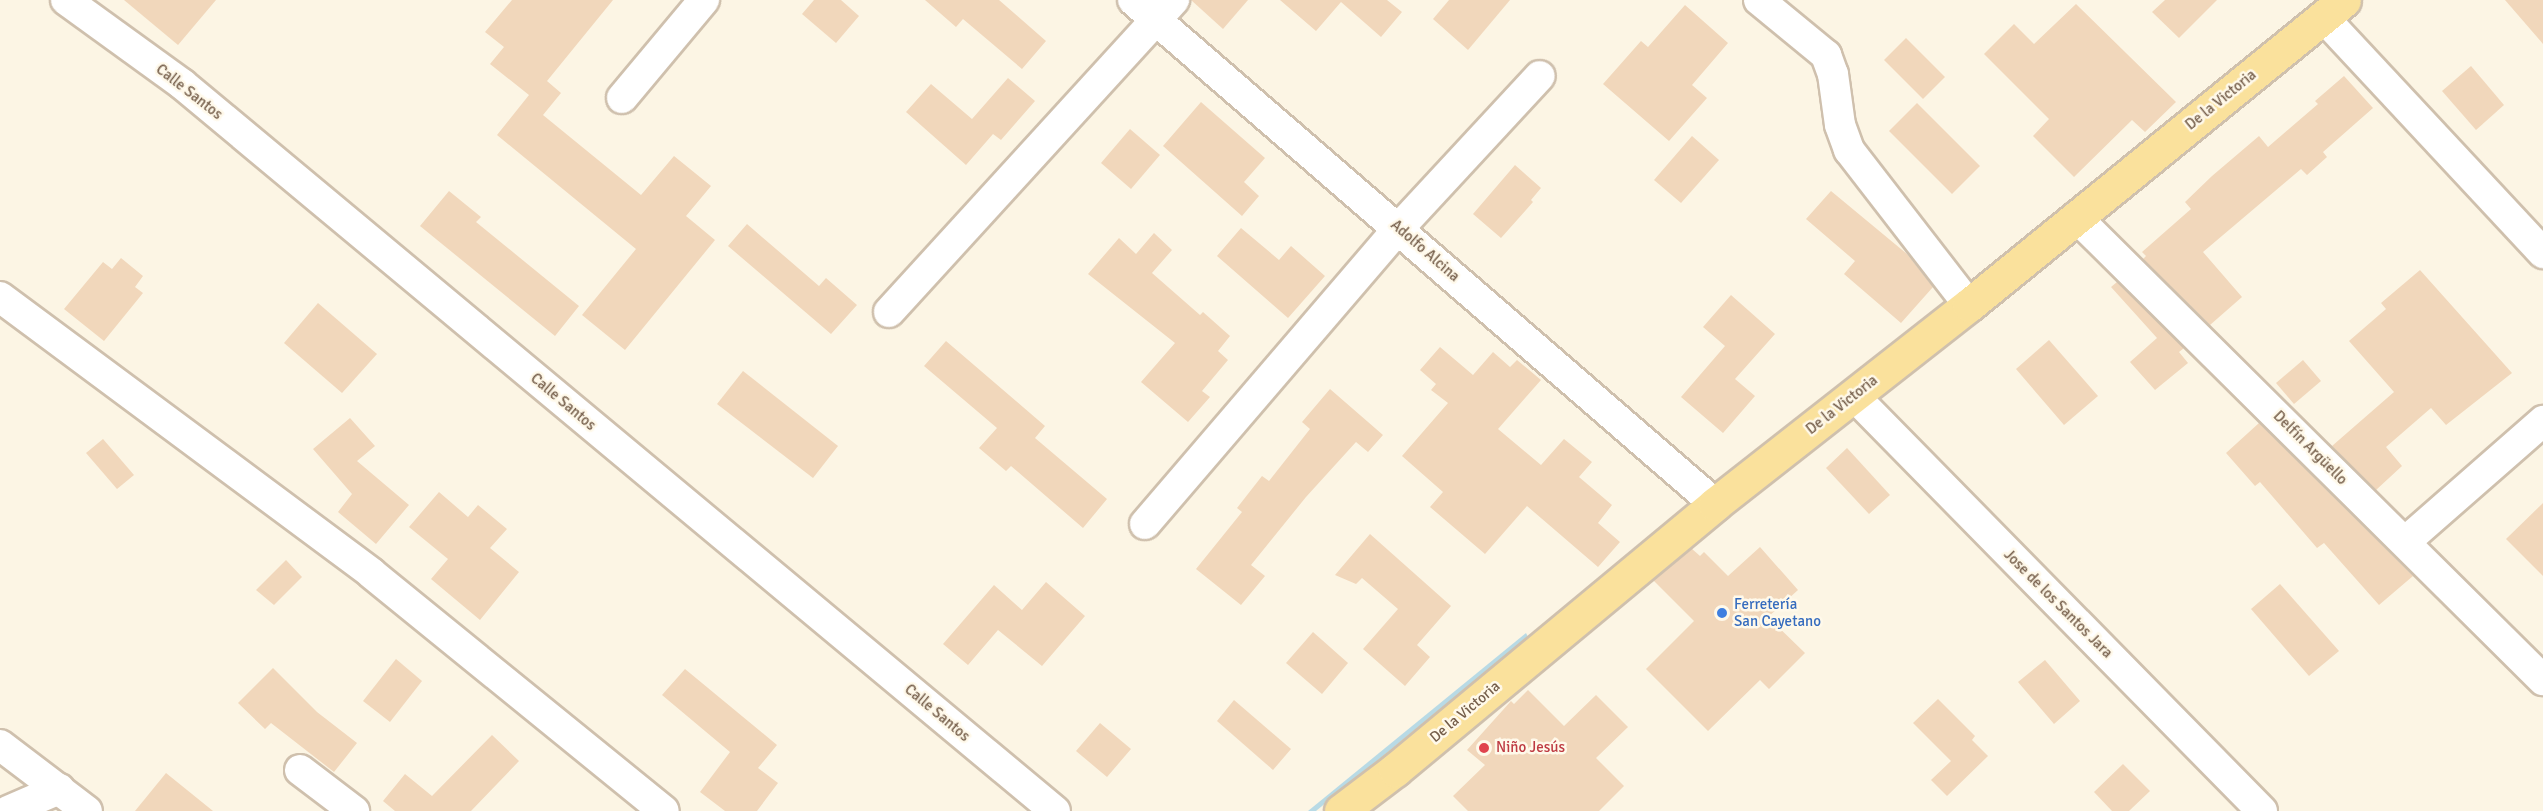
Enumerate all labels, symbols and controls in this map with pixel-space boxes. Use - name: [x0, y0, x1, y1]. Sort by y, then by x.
- street label: Calle Santos: [152, 60, 226, 124]
- street label: De la Victoria: [2182, 66, 2260, 134]
- street label: Adolfo Alcina: [1387, 216, 1463, 286]
- street label: Calle Santos: [527, 370, 599, 434]
- street label: De la Victoria: [1803, 371, 1881, 439]
- street label: Delfín Argüello: [2269, 407, 2351, 489]
- street label: Jose de los Santos Jara: [2000, 546, 2116, 662]
- place label: Ferretería San Cayetano: [1734, 595, 1821, 630]
- marker: Ferretería San Cayetano: [1715, 606, 1729, 620]
- street label: De la Victoria: [1426, 677, 1504, 747]
- street label: Calle Santos: [901, 681, 973, 745]
- place label: Niño Jesús: [1496, 739, 1565, 757]
- marker: Niño Jesús: [1477, 741, 1491, 755]

